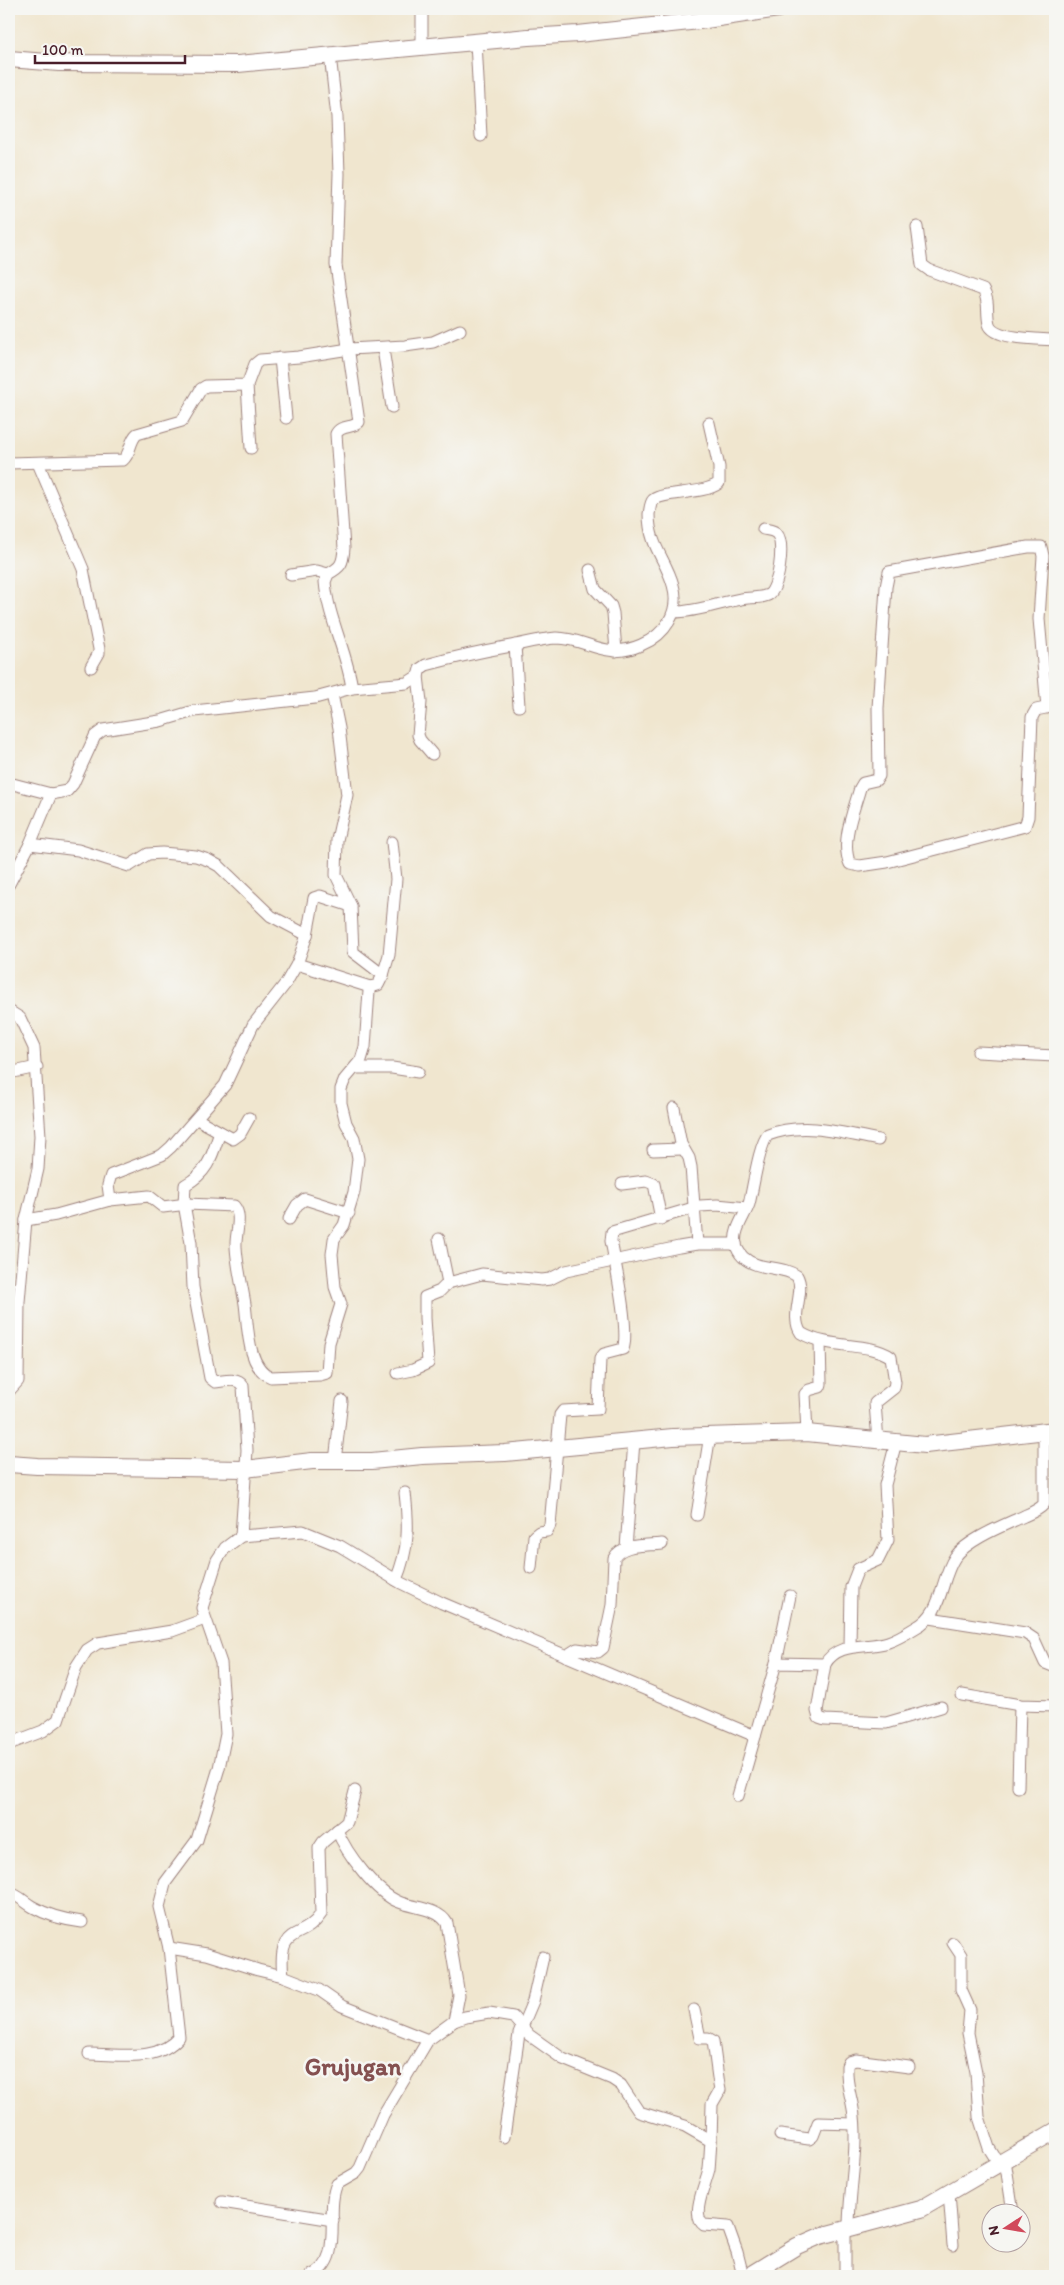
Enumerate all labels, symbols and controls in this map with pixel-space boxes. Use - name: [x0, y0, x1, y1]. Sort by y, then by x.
- scale bar: [35, 32, 185, 64]
- text: 100 m: [42, 41, 84, 59]
- district label: Grujugan: [305, 2052, 402, 2082]
- north arrow: [982, 2202, 1032, 2252]
- text: N: [984, 2224, 1003, 2237]

